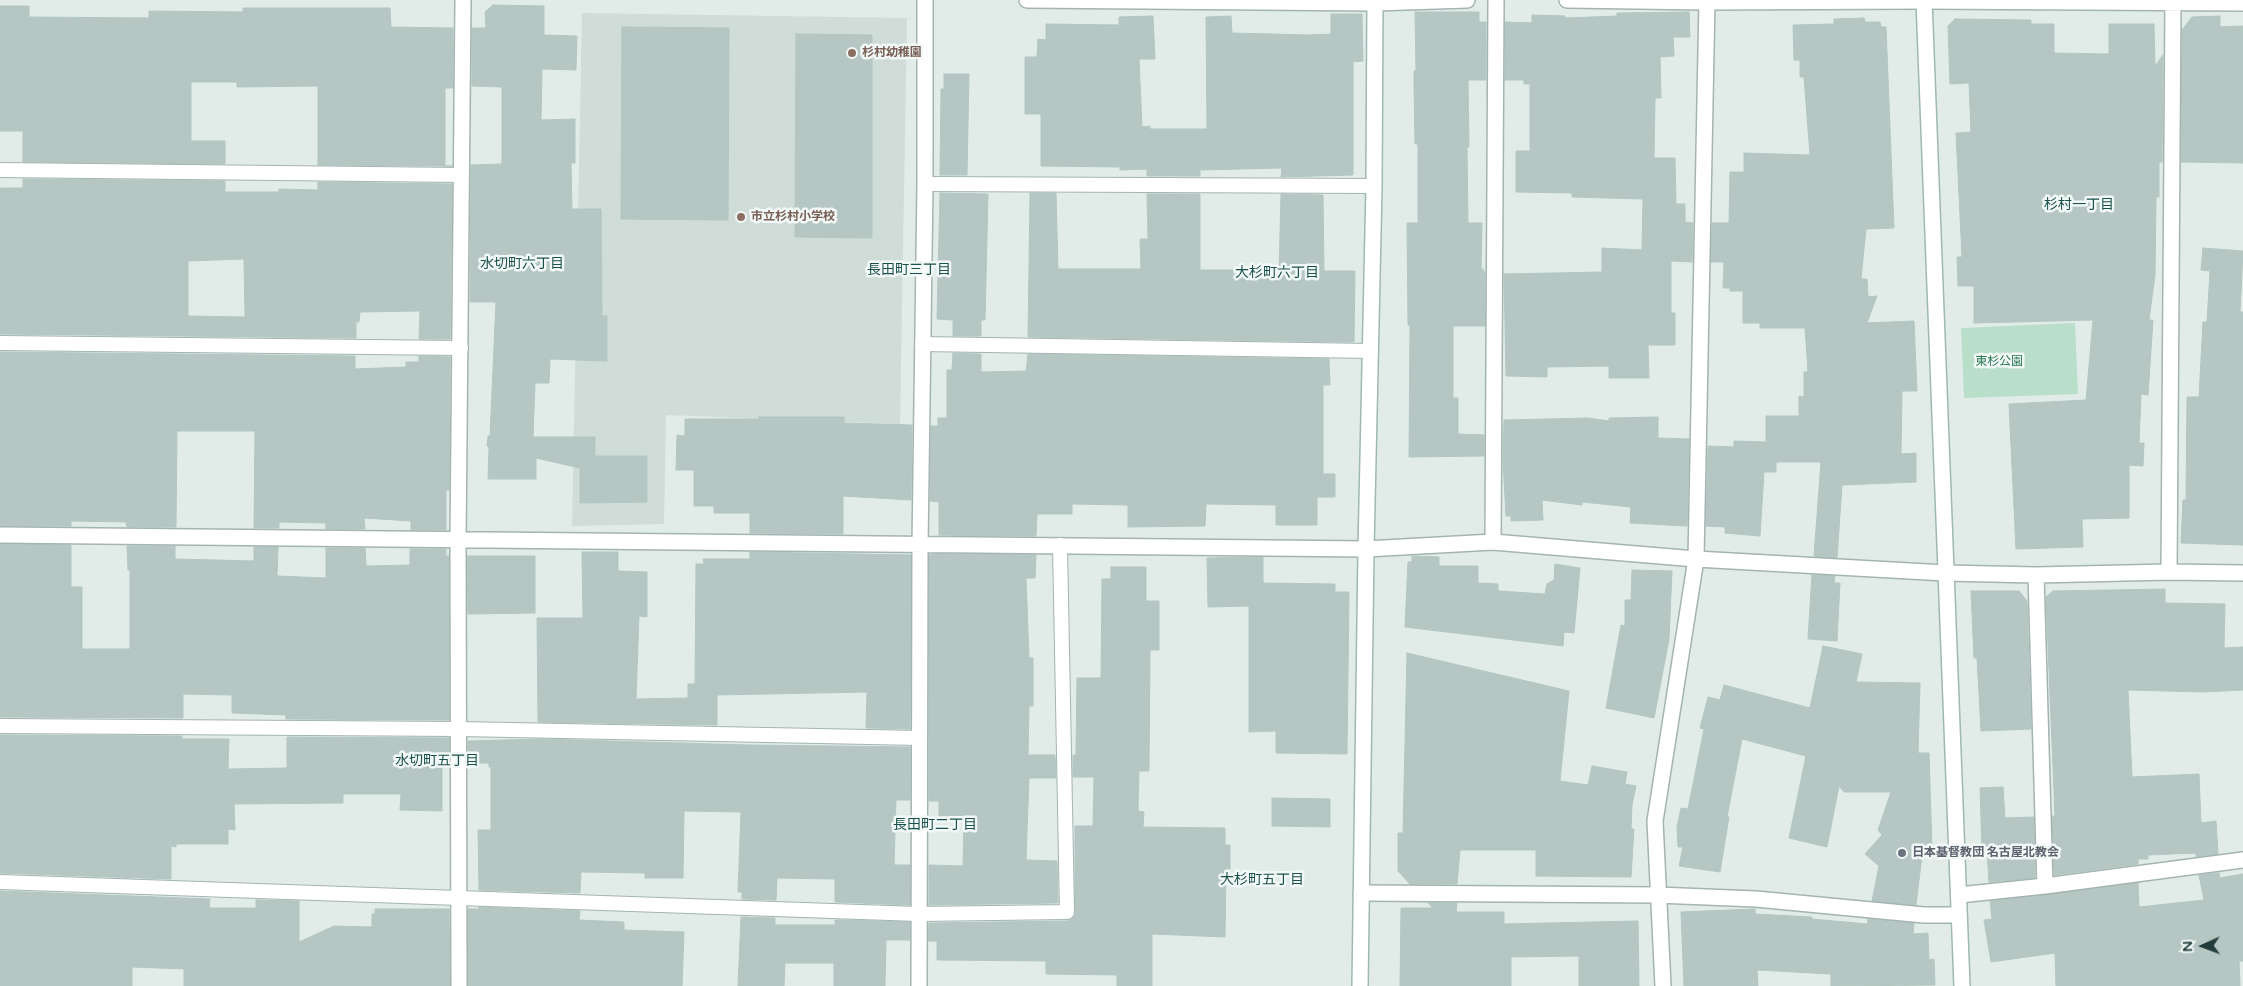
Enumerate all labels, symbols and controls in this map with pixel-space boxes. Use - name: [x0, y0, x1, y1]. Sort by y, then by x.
- place label: 杉村幼稚園: [862, 46, 922, 60]
- marker: 杉村幼稚園: [846, 47, 858, 59]
- district label: 杉村一丁目: [2044, 197, 2114, 213]
- place label: 市立杉村小学校: [751, 210, 835, 224]
- marker: 市立杉村小学校: [735, 211, 747, 223]
- district label: 水切町六丁目: [480, 256, 564, 272]
- district label: 長田町三丁目: [867, 262, 951, 278]
- district label: 大杉町六丁目: [1235, 265, 1319, 281]
- park label: 東杉公園: [1975, 355, 2023, 369]
- district label: 水切町五丁目: [395, 753, 479, 769]
- district label: 長田町二丁目: [893, 817, 977, 833]
- place label: 日本基督教団 名古屋北教会: [1912, 846, 2059, 860]
- marker: 日本基督教団 名古屋北教会: [1896, 847, 1908, 859]
- district label: 大杉町五丁目: [1220, 872, 1304, 888]
- north arrow: [2178, 921, 2228, 971]
- text: N: [2179, 941, 2196, 952]

